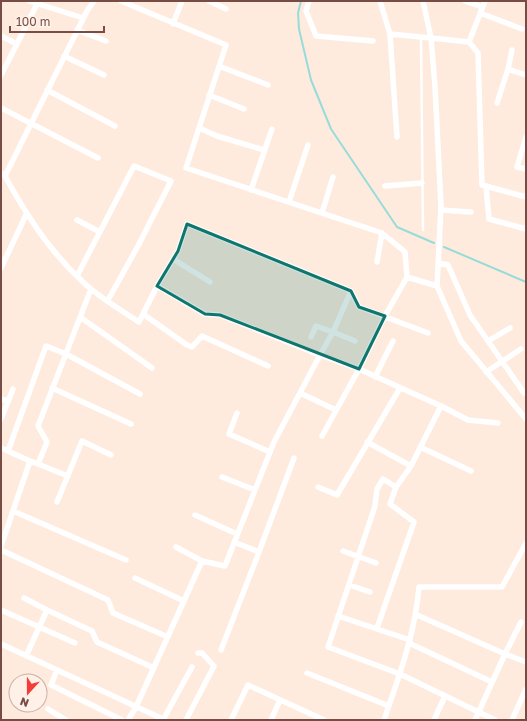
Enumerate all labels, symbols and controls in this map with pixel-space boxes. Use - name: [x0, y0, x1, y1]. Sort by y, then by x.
- scale bar: [10, 8, 104, 34]
- text: 100 m: [16, 14, 50, 29]
- north arrow: [8, 673, 48, 713]
- text: N: [18, 695, 30, 710]

